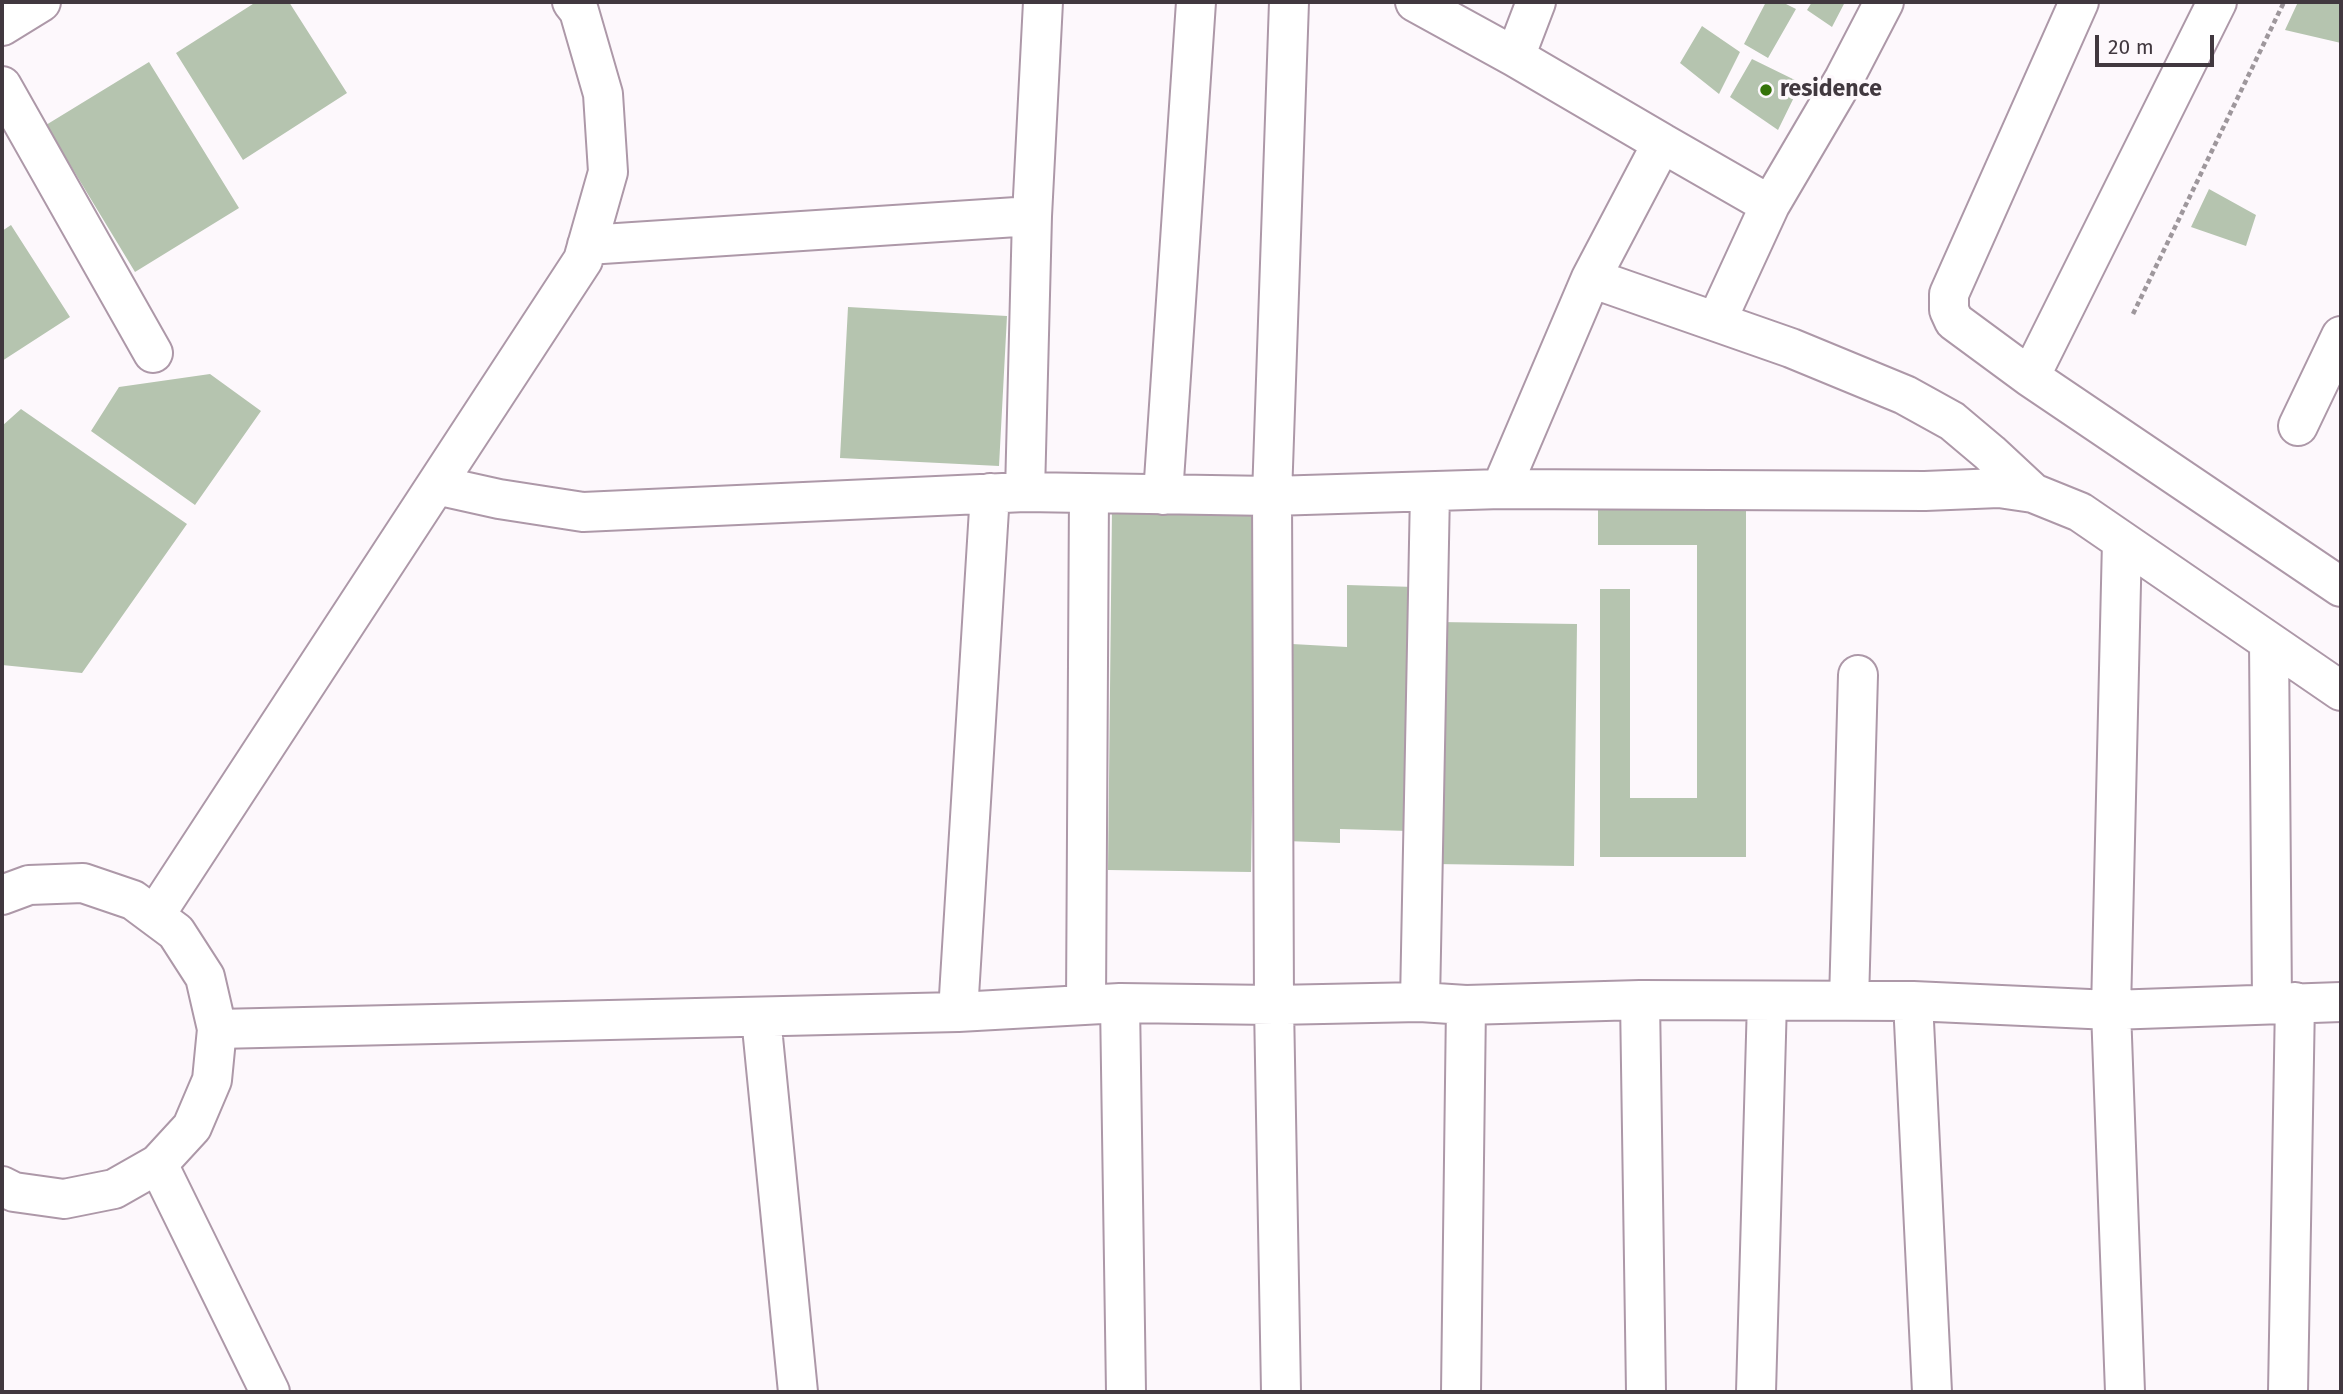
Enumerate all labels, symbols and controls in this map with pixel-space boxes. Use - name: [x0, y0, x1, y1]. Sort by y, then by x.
- scale bar: [2098, 21, 2217, 65]
- text: 20 m: [2108, 34, 2154, 60]
- place label: residence: [1780, 76, 1882, 104]
- marker: residence: [1758, 82, 1774, 98]

